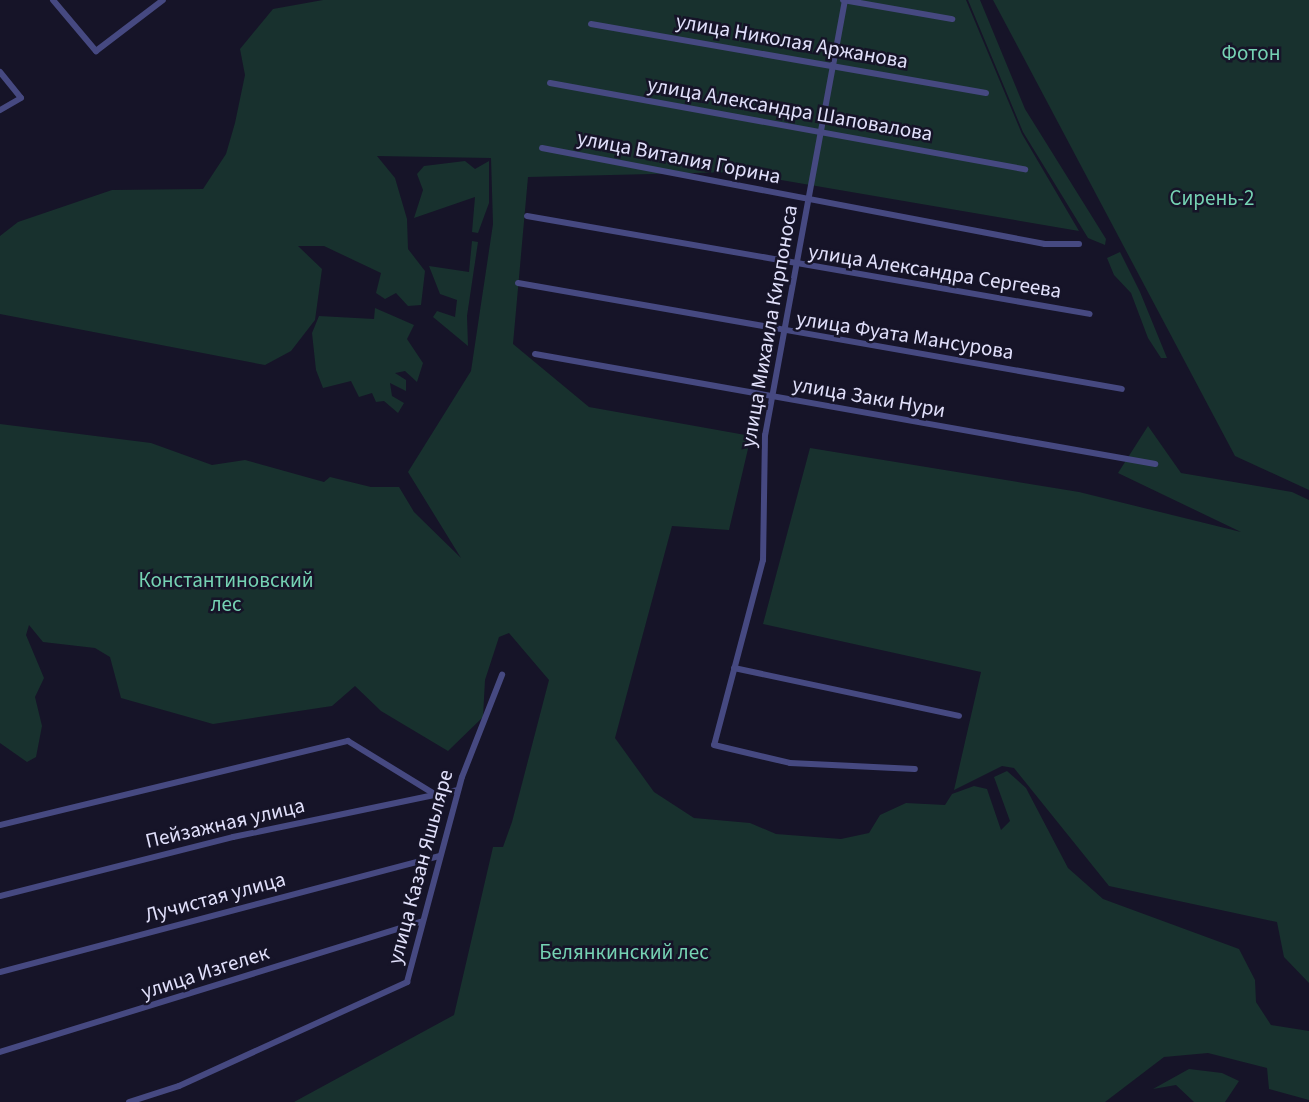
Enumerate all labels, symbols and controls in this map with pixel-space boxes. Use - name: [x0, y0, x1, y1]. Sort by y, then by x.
- street label: улица Николая Аржанова: [674, 8, 910, 74]
- park label: Фотон: [1222, 40, 1280, 66]
- street label: улица Александра Шаповалова: [645, 71, 935, 147]
- street label: улица Виталия Горина: [575, 125, 783, 189]
- park label: Сирень-2: [1169, 185, 1255, 211]
- street label: улица Михаила Кирпоноса: [735, 203, 803, 449]
- street label: улица Александра Сергеева: [807, 239, 1063, 303]
- street label: улица Фуата Мансурова: [795, 305, 1015, 365]
- street label: улица Заки Нури: [791, 371, 947, 423]
- park label: Константиновский лес: [138, 567, 314, 617]
- street label: улица Казан Яшьляре: [382, 767, 458, 967]
- street label: Пейзажная улица: [143, 792, 307, 854]
- street label: Лучистая улица: [142, 866, 288, 928]
- park label: Белянкинский лес: [539, 939, 709, 965]
- street label: улица Изгелек: [138, 940, 272, 1004]

